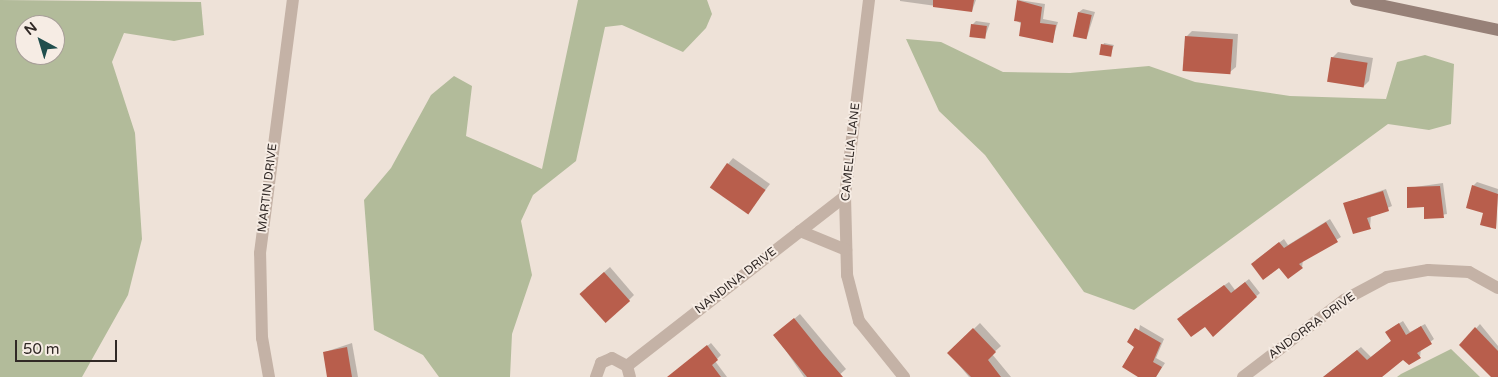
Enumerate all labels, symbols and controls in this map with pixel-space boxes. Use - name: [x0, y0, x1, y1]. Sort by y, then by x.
- north arrow: [15, 15, 65, 65]
- text: N: [21, 19, 41, 39]
- street label: CAMELLIA LANE: [839, 102, 863, 202]
- street label: MARTIN DRIVE: [255, 143, 281, 233]
- street label: NANDINA DRIVE: [692, 245, 780, 317]
- street label: ANDORRA DRIVE: [1266, 290, 1358, 362]
- scale bar: [18, 330, 120, 362]
- text: 50 m: [23, 340, 60, 358]

